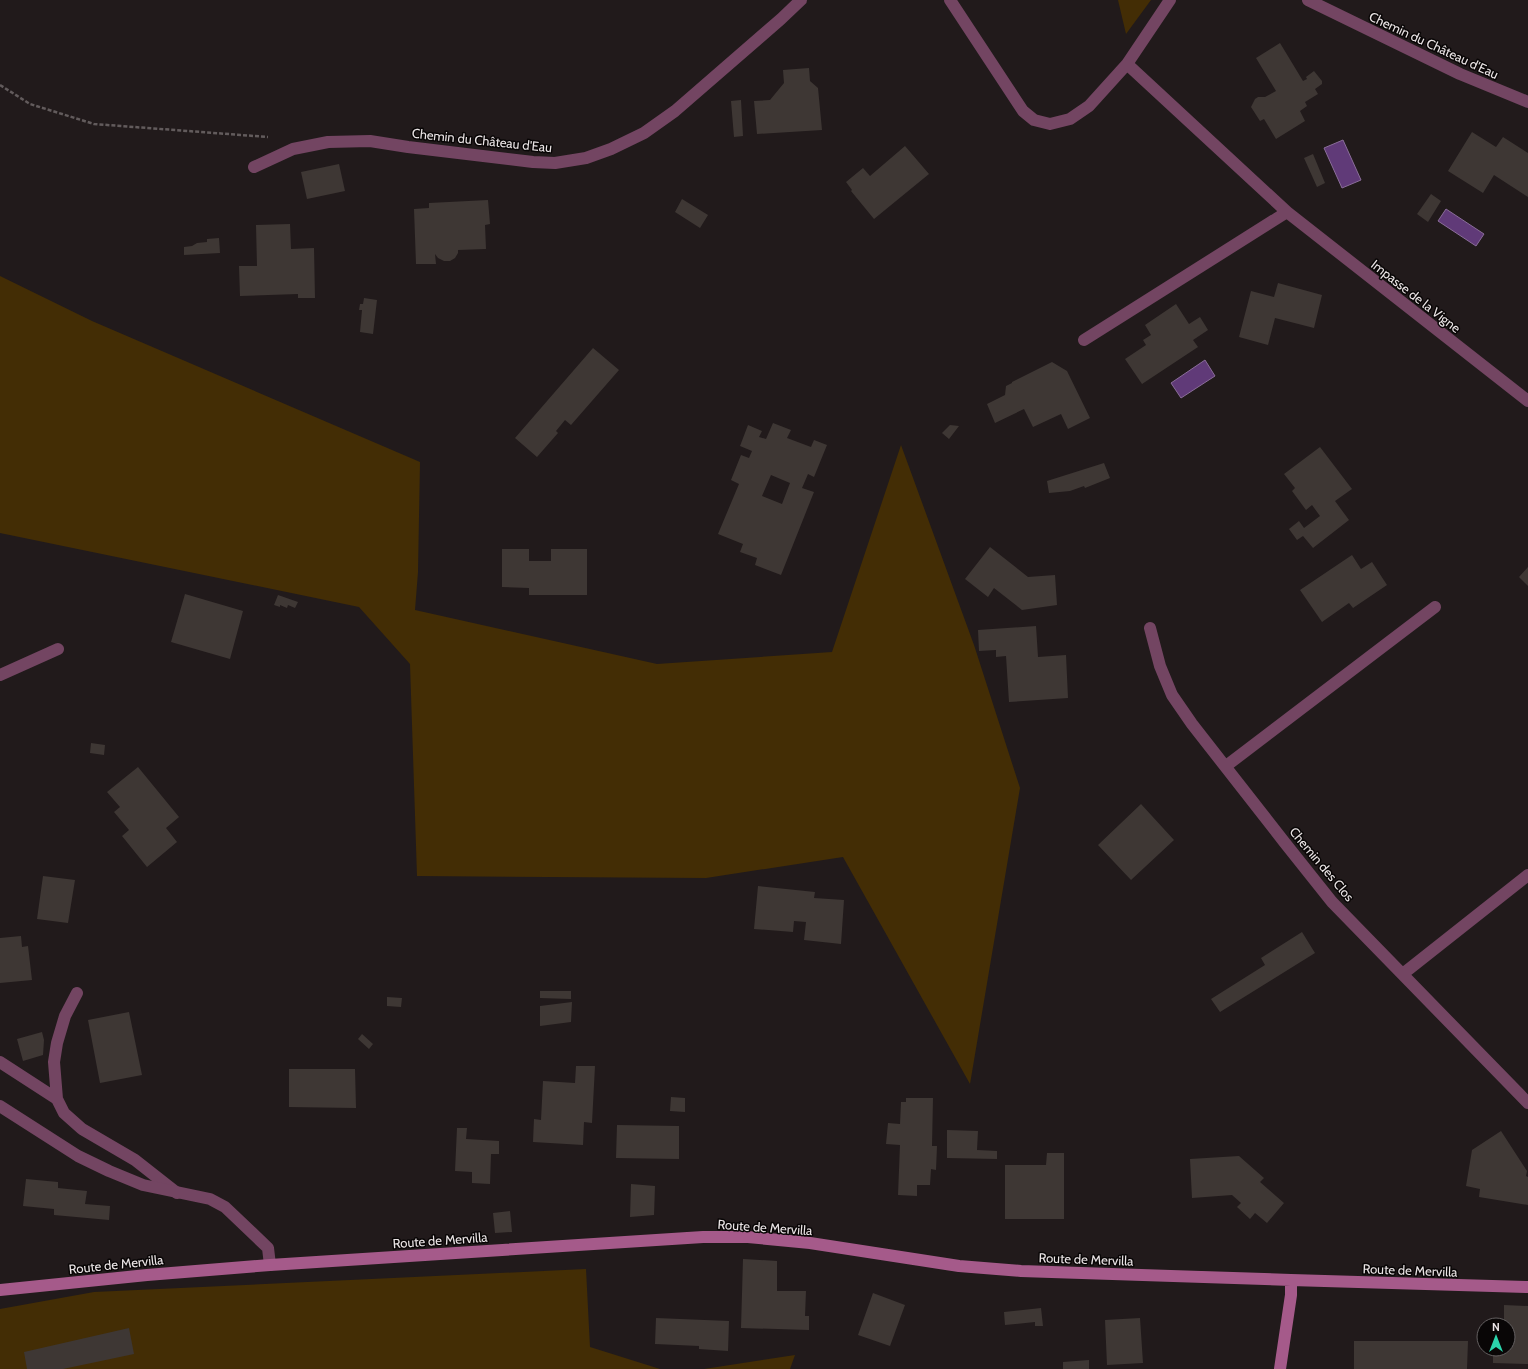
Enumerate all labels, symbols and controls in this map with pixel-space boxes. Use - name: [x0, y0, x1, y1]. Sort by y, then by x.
- street label: Chemin du Château d'Eau: [1367, 8, 1501, 82]
- street label: Chemin du Château d'Eau: [411, 125, 553, 155]
- street label: Impasse de la Vigne: [1368, 256, 1464, 336]
- street label: Chemin des Clos: [1286, 824, 1358, 905]
- street label: Route de Mervilla: [717, 1216, 814, 1238]
- street label: Route de Mervilla: [392, 1229, 489, 1251]
- street label: Route de Mervilla: [1038, 1249, 1134, 1269]
- street label: Route de Mervilla: [68, 1251, 165, 1277]
- street label: Route de Mervilla: [1362, 1260, 1458, 1280]
- north arrow: [1476, 1317, 1516, 1357]
- text: N: [1492, 1320, 1500, 1334]

